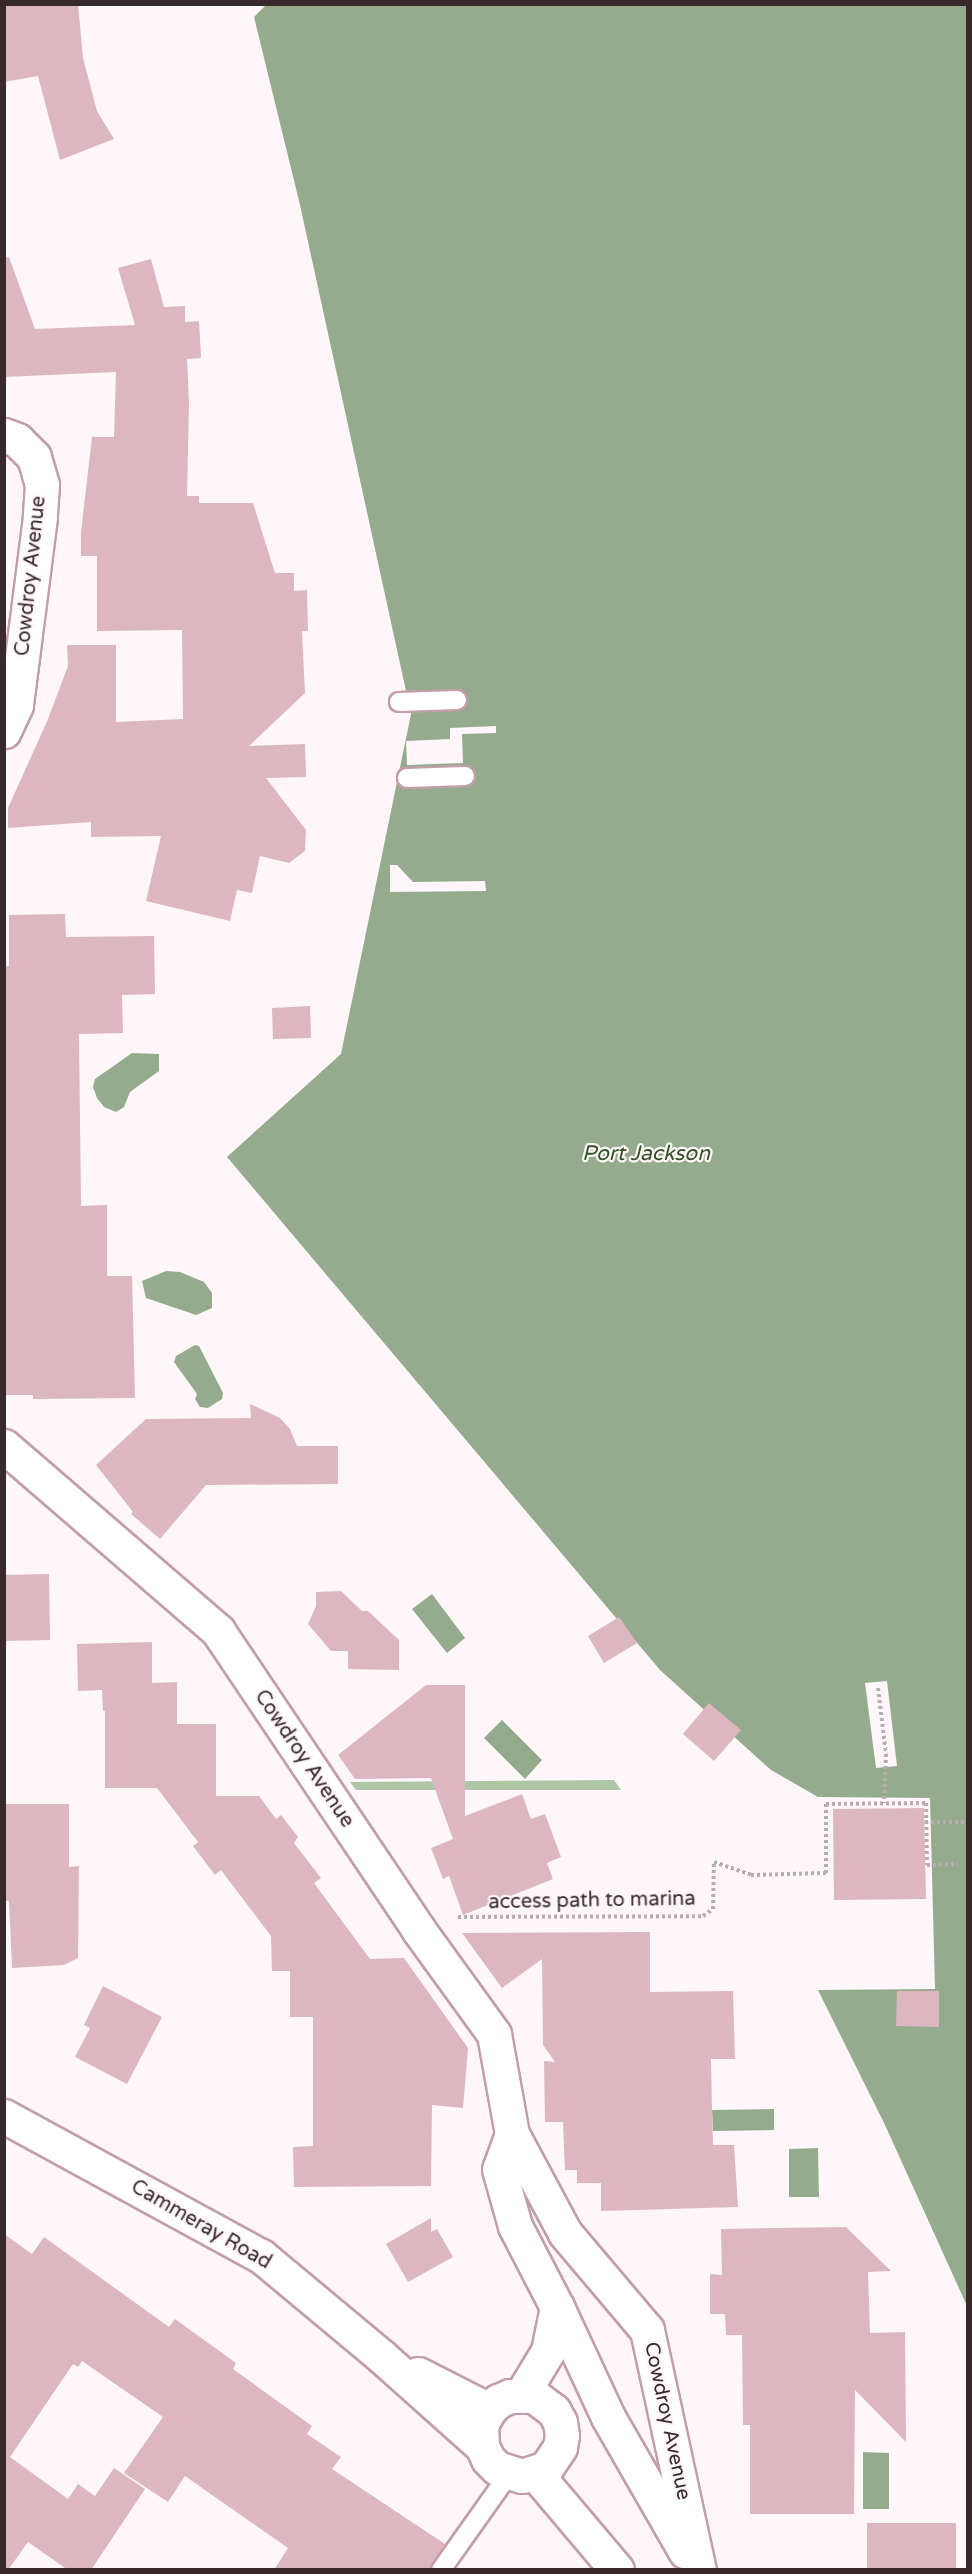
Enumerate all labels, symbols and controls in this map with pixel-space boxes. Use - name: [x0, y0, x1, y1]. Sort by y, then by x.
- street label: Cowdroy Avenue: [11, 495, 51, 657]
- water label: Port Jackson: [582, 1141, 710, 1167]
- street label: Cowdroy Avenue: [249, 1686, 359, 1832]
- street label: access path to marina: [488, 1887, 696, 1915]
- street label: Cammeray Road: [127, 2175, 275, 2275]
- street label: Cowdroy Avenue: [639, 2340, 695, 2502]

